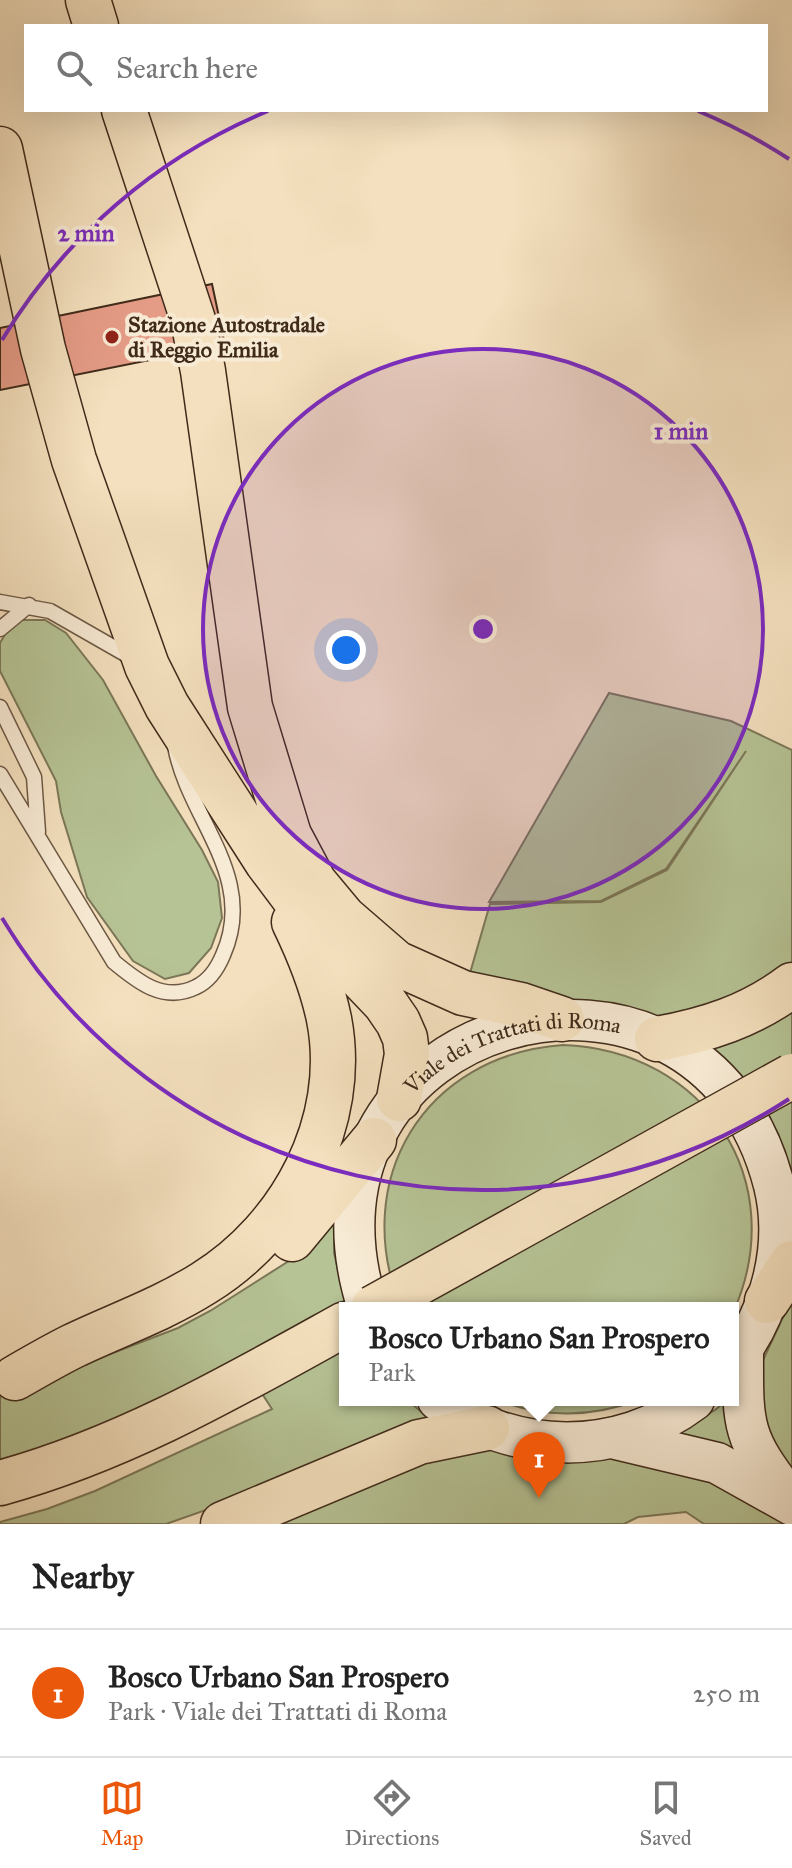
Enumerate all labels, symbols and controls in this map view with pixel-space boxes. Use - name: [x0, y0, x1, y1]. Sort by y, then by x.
- search box: [24, 24, 768, 112]
- icon: search: [52, 46, 96, 90]
- text: Search here: [116, 50, 258, 86]
- text: 2 min: [58, 218, 114, 248]
- place label: Stazione Autostradale di Reggio Emilia: [128, 311, 325, 363]
- marker: Stazione Autostradale di Reggio Emilia: [103, 328, 121, 346]
- text: 1 min: [654, 416, 708, 446]
- centre of rings: [469, 615, 497, 643]
- your location: [326, 630, 366, 670]
- street label: Viale dei Trattati di Roma: [397, 1006, 625, 1100]
- popup: [339, 1302, 739, 1406]
- text: Bosco Urbano San Prospero: [368, 1320, 710, 1356]
- text: Park: [368, 1356, 415, 1388]
- pin: 1: [513, 1432, 565, 1498]
- text: Nearby: [32, 1556, 134, 1597]
- text: Bosco Urbano San Prospero: [108, 1659, 449, 1695]
- text: 1: [53, 1677, 63, 1709]
- text: 250 m: [693, 1677, 760, 1709]
- text: Park · Viale dei Trattati di Roma: [108, 1695, 447, 1727]
- tab: Map: [100, 1776, 144, 1851]
- tab: Directions: [344, 1776, 439, 1851]
- tab: Saved: [640, 1776, 692, 1851]

